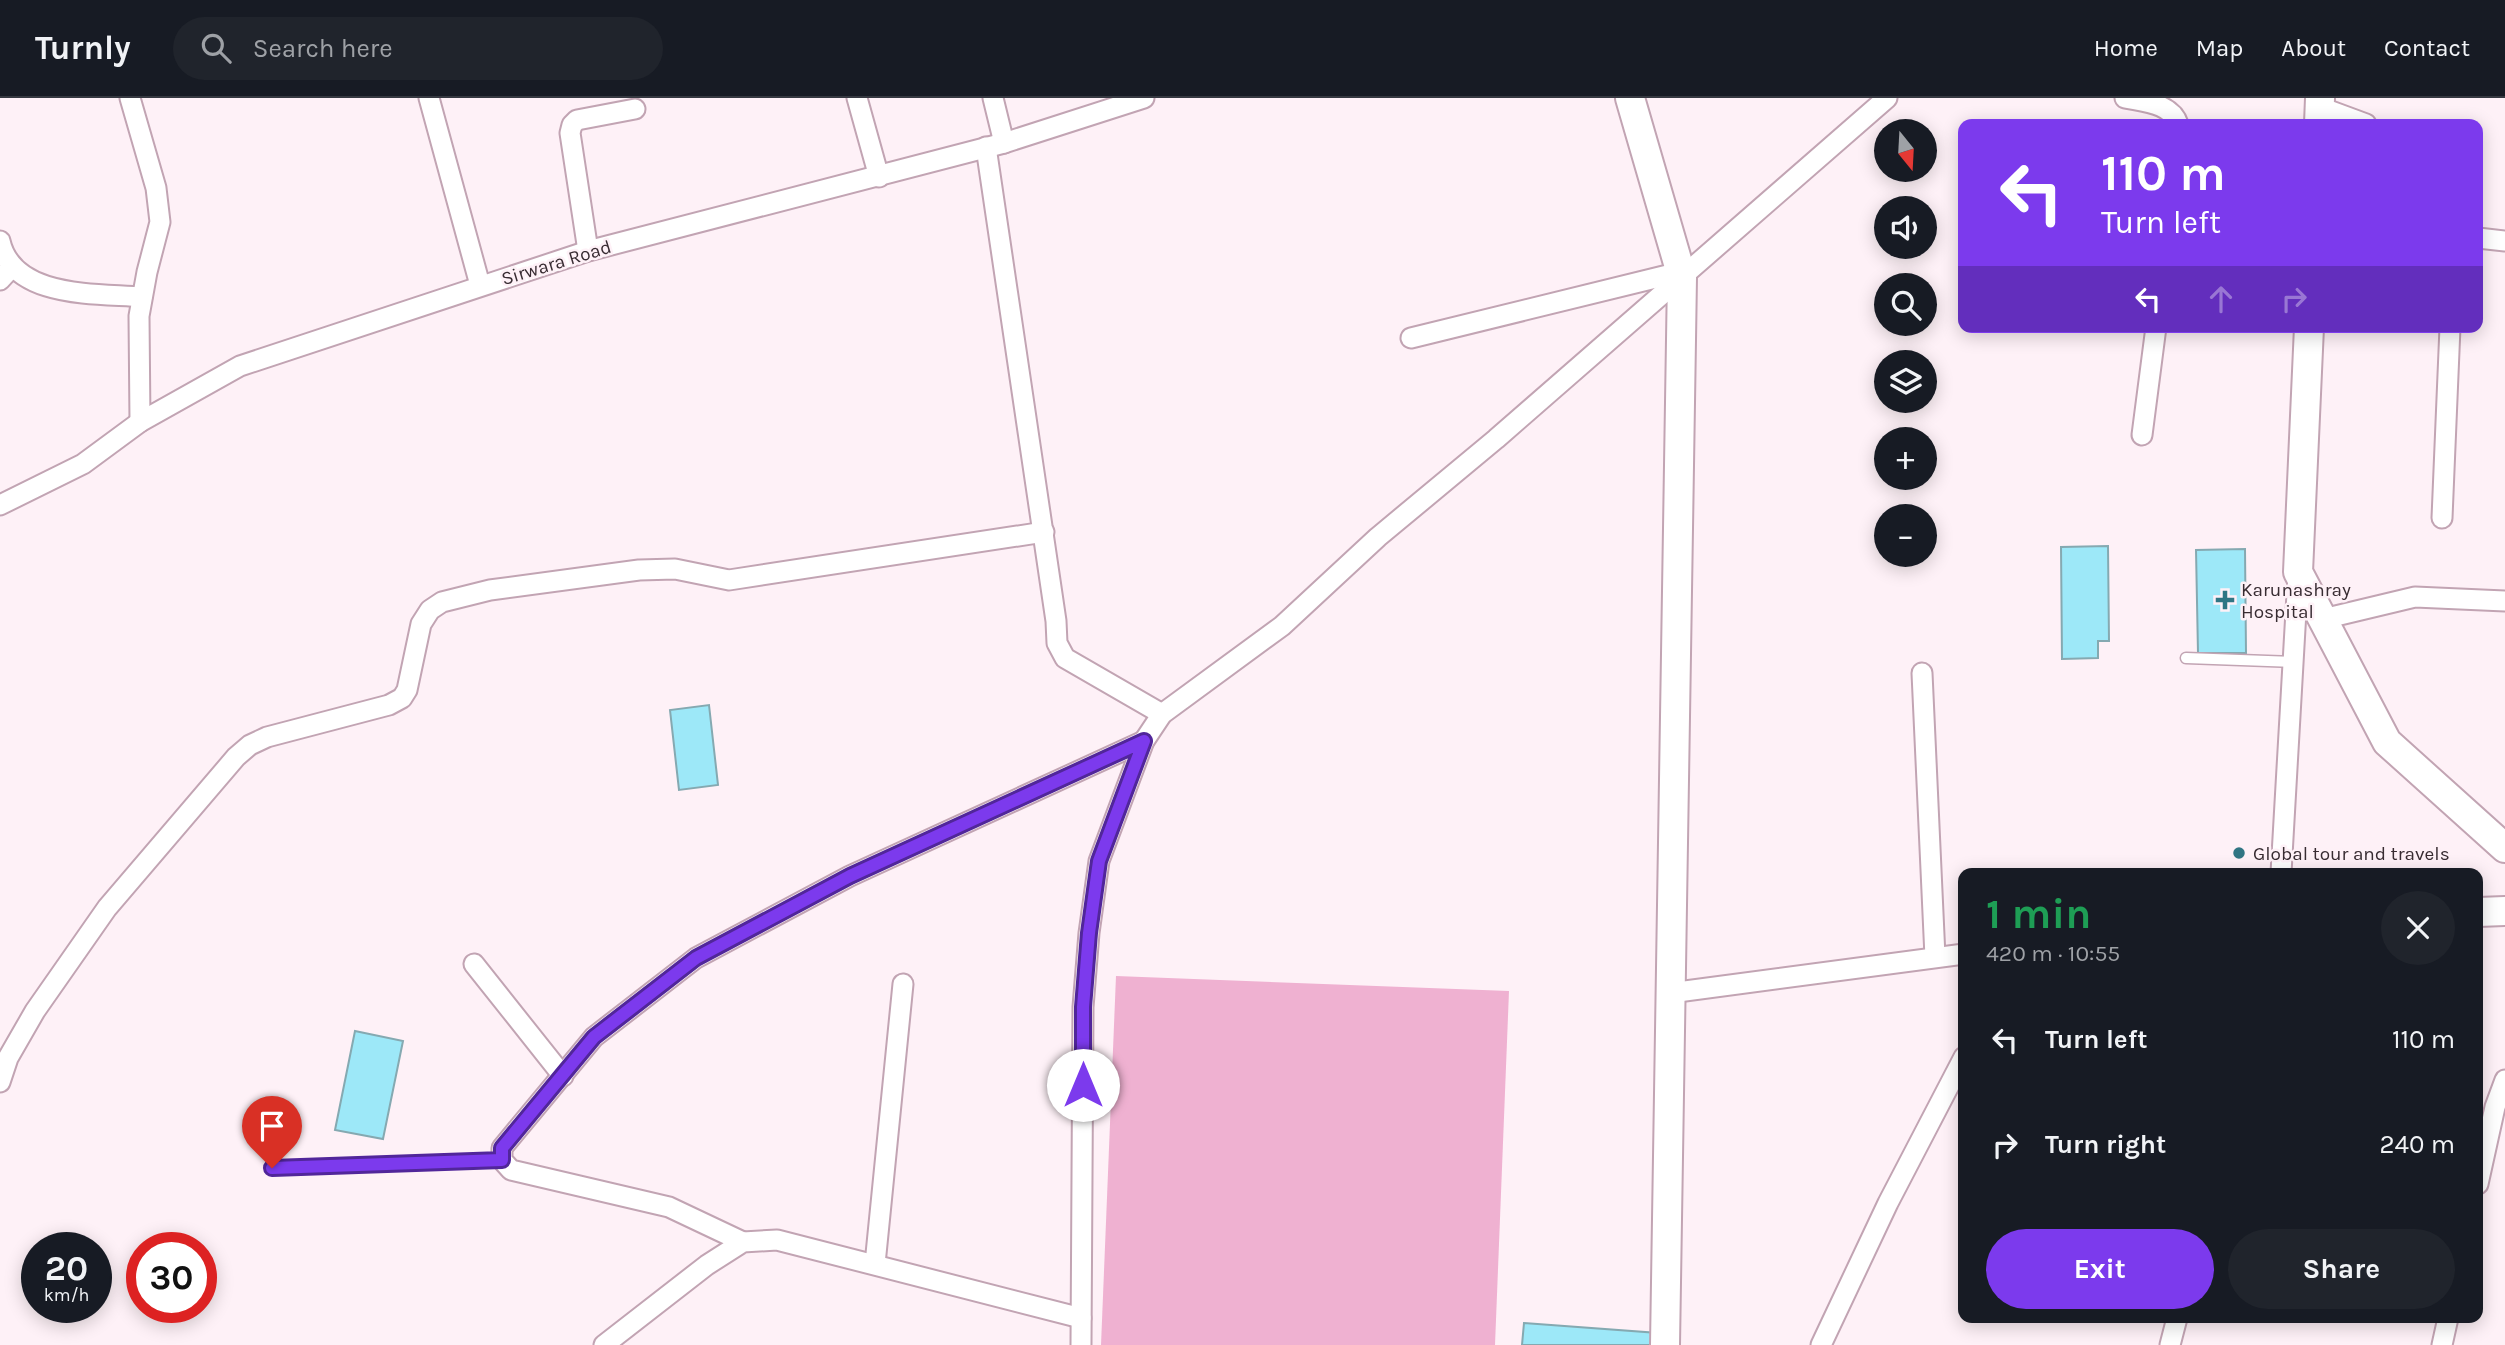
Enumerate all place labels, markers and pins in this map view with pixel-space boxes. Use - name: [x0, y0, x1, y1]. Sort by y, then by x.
- place label: Karunashray Hospital: [2241, 579, 2351, 623]
- marker: Karunashray Hospital: [2215, 590, 2235, 610]
- place label: Global tour and travels: [2253, 843, 2450, 865]
- marker: Global tour and travels: [2231, 845, 2247, 861]
- pin: [242, 1096, 302, 1168]

